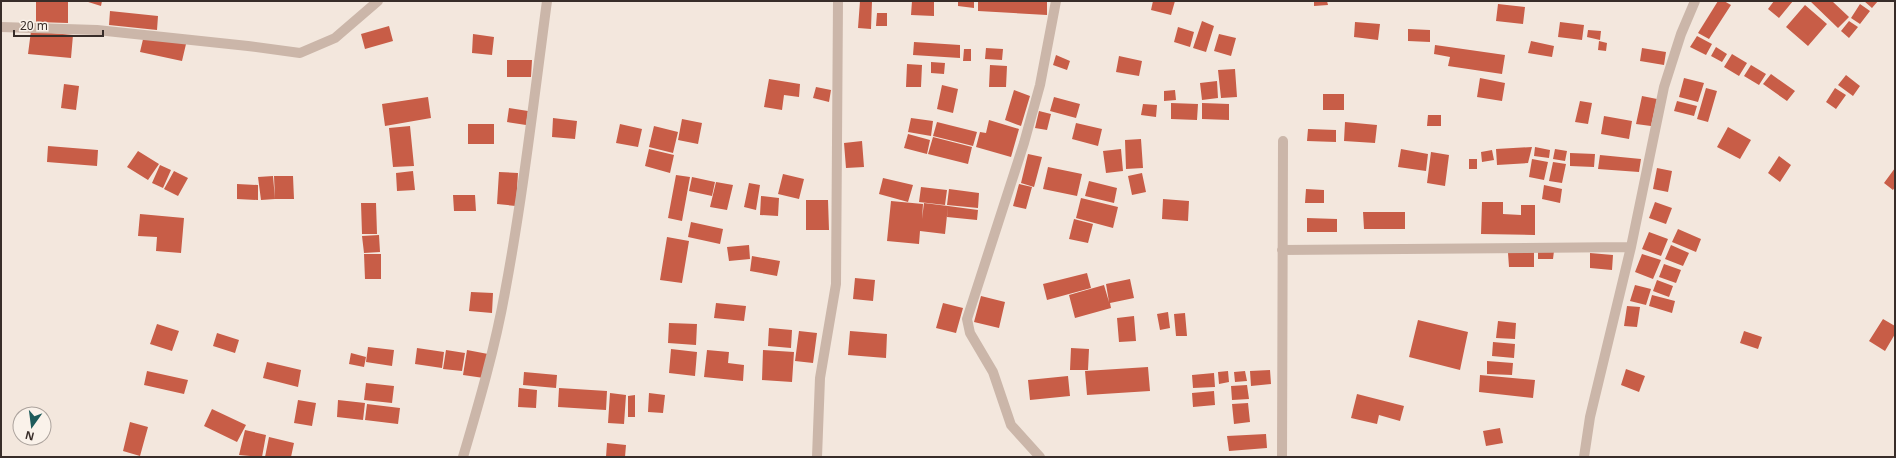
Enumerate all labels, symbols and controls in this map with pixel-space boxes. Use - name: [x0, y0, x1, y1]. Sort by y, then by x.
- scale bar: [14, 12, 103, 38]
- text: 20 m: [20, 17, 48, 34]
- north arrow: [12, 406, 52, 446]
- text: N: [23, 428, 36, 445]

